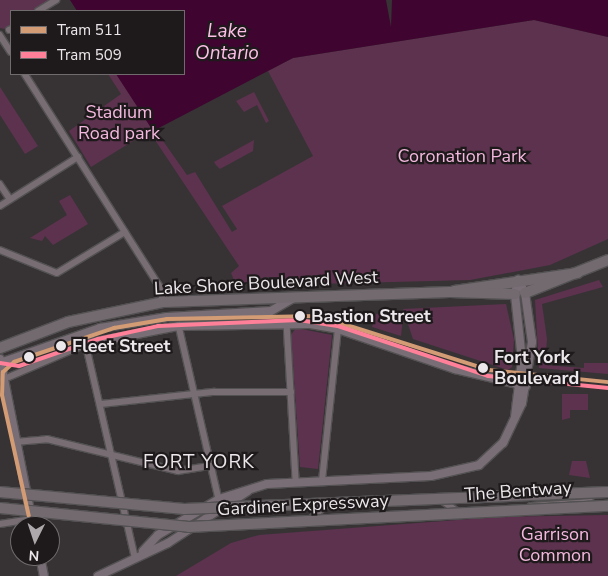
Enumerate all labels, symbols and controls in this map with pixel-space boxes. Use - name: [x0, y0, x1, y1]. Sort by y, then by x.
- legend: [10, 10, 185, 75]
- text: Tram 511: [57, 20, 122, 40]
- water label: Lake Ontario: [195, 21, 259, 65]
- text: Tram 509: [57, 45, 122, 65]
- park label: Stadium Road park: [78, 102, 160, 144]
- park label: Coronation Park: [398, 145, 526, 167]
- street label: Lake Shore Boulevard West: [153, 266, 379, 300]
- place label: Bastion Street: [311, 305, 431, 327]
- marker: Bastion Street: [293, 309, 307, 323]
- place label: Fleet Street: [72, 335, 170, 357]
- marker: Fleet Street: [54, 339, 68, 353]
- place label: Fort York Boulevard: [494, 347, 579, 389]
- unlabelled marker: [22, 350, 36, 364]
- marker: Fort York Boulevard: [476, 361, 490, 375]
- district label: FORT YORK: [142, 452, 256, 474]
- street label: The Bentway: [464, 476, 572, 506]
- street label: Gardiner Expressway: [217, 490, 389, 520]
- north arrow: [10, 516, 60, 566]
- park label: Garrison Common: [519, 524, 591, 566]
- text: N: [28, 546, 40, 565]

